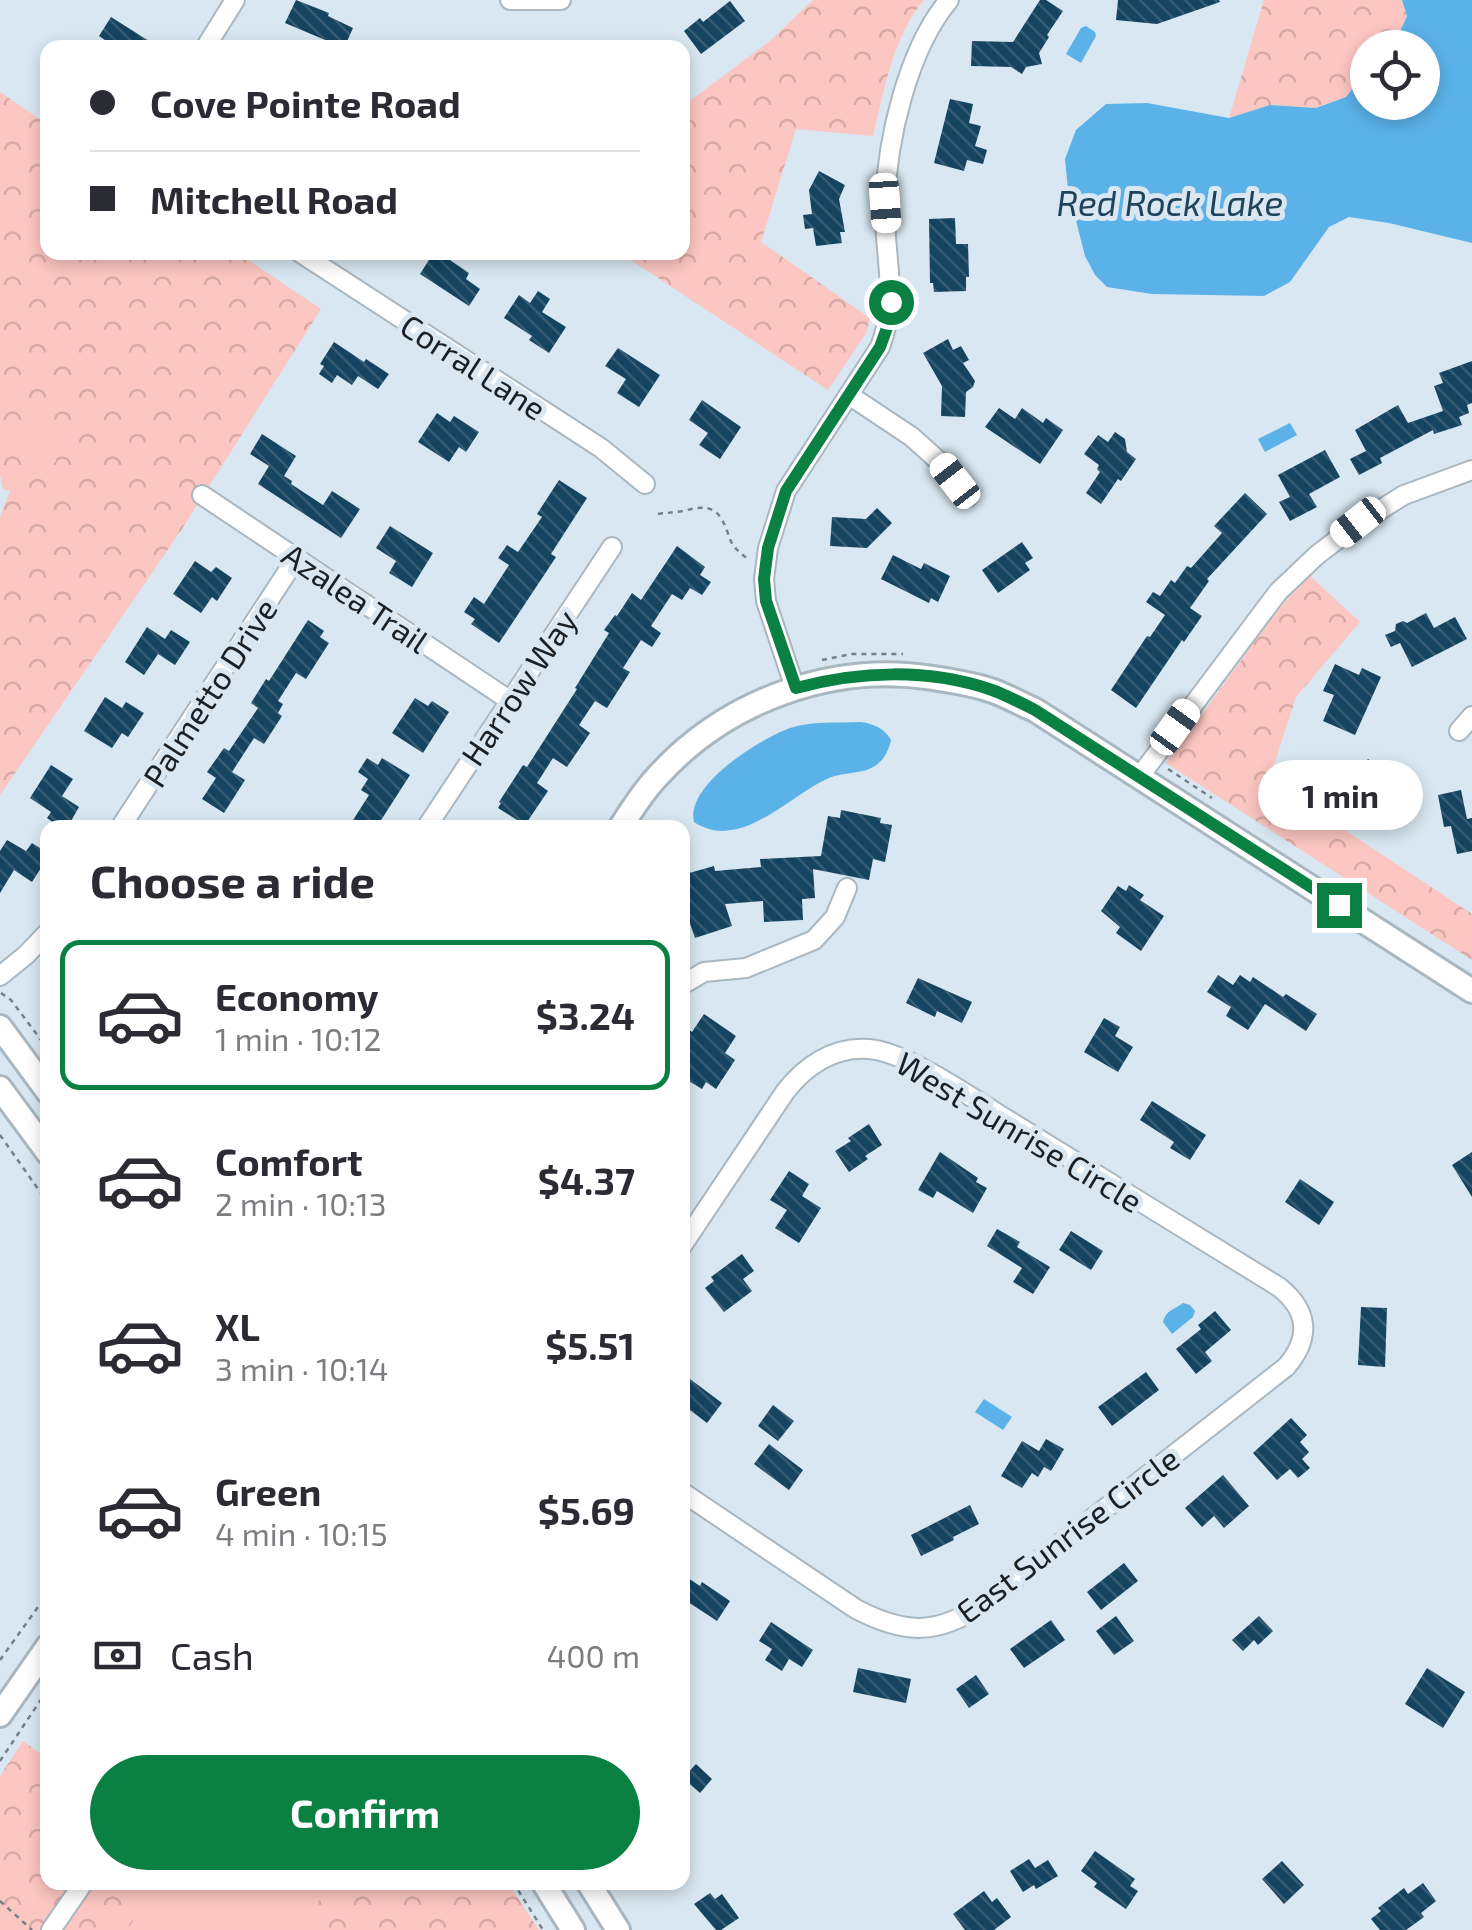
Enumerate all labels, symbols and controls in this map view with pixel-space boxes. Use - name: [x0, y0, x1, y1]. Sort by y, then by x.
- map controls: [1350, 30, 1440, 120]
- button: locate: [1350, 30, 1440, 120]
- text: Cove Pointe Road: [150, 80, 461, 126]
- car: [868, 172, 902, 234]
- text: Mitchell Road: [150, 176, 398, 222]
- water label: Red Rock Lake: [1057, 181, 1283, 223]
- route start: [869, 280, 914, 325]
- street label: Corral Lane: [394, 305, 554, 427]
- car: [925, 448, 985, 514]
- car: [1325, 492, 1391, 552]
- street label: Azalea Trail: [276, 534, 437, 660]
- street label: Palmetto Drive: [134, 591, 284, 793]
- street label: Harrow Way: [452, 602, 584, 772]
- car: [1145, 694, 1205, 760]
- callout: 1 min: [1256, 760, 1422, 830]
- text: 1 min: [1302, 776, 1379, 814]
- text: Choose a ride: [90, 853, 375, 907]
- route end: [1317, 883, 1362, 928]
- icon: car: [95, 970, 185, 1060]
- text: Economy: [215, 973, 379, 1019]
- text: $3.24: [536, 992, 635, 1038]
- text: 1 min · 10:12: [215, 1019, 382, 1057]
- street label: West Sunrise Circle: [890, 1043, 1150, 1219]
- icon: car: [95, 1135, 185, 1225]
- text: Comfort: [215, 1138, 363, 1184]
- text: $4.37: [538, 1157, 635, 1203]
- text: 2 min · 10:13: [215, 1184, 387, 1222]
- icon: car: [95, 1300, 185, 1390]
- text: XL: [215, 1303, 260, 1349]
- text: $5.51: [545, 1322, 635, 1368]
- text: 3 min · 10:14: [215, 1349, 388, 1387]
- street label: East Sunrise Circle: [948, 1438, 1186, 1630]
- icon: car: [95, 1465, 185, 1555]
- text: Green: [215, 1468, 321, 1514]
- text: $5.69: [538, 1487, 635, 1533]
- text: 4 min · 10:15: [215, 1514, 388, 1552]
- icon: cash: [90, 1628, 145, 1683]
- text: Cash: [170, 1632, 254, 1678]
- text: 400 m: [547, 1636, 640, 1674]
- button: Confirm: [90, 1755, 640, 1870]

